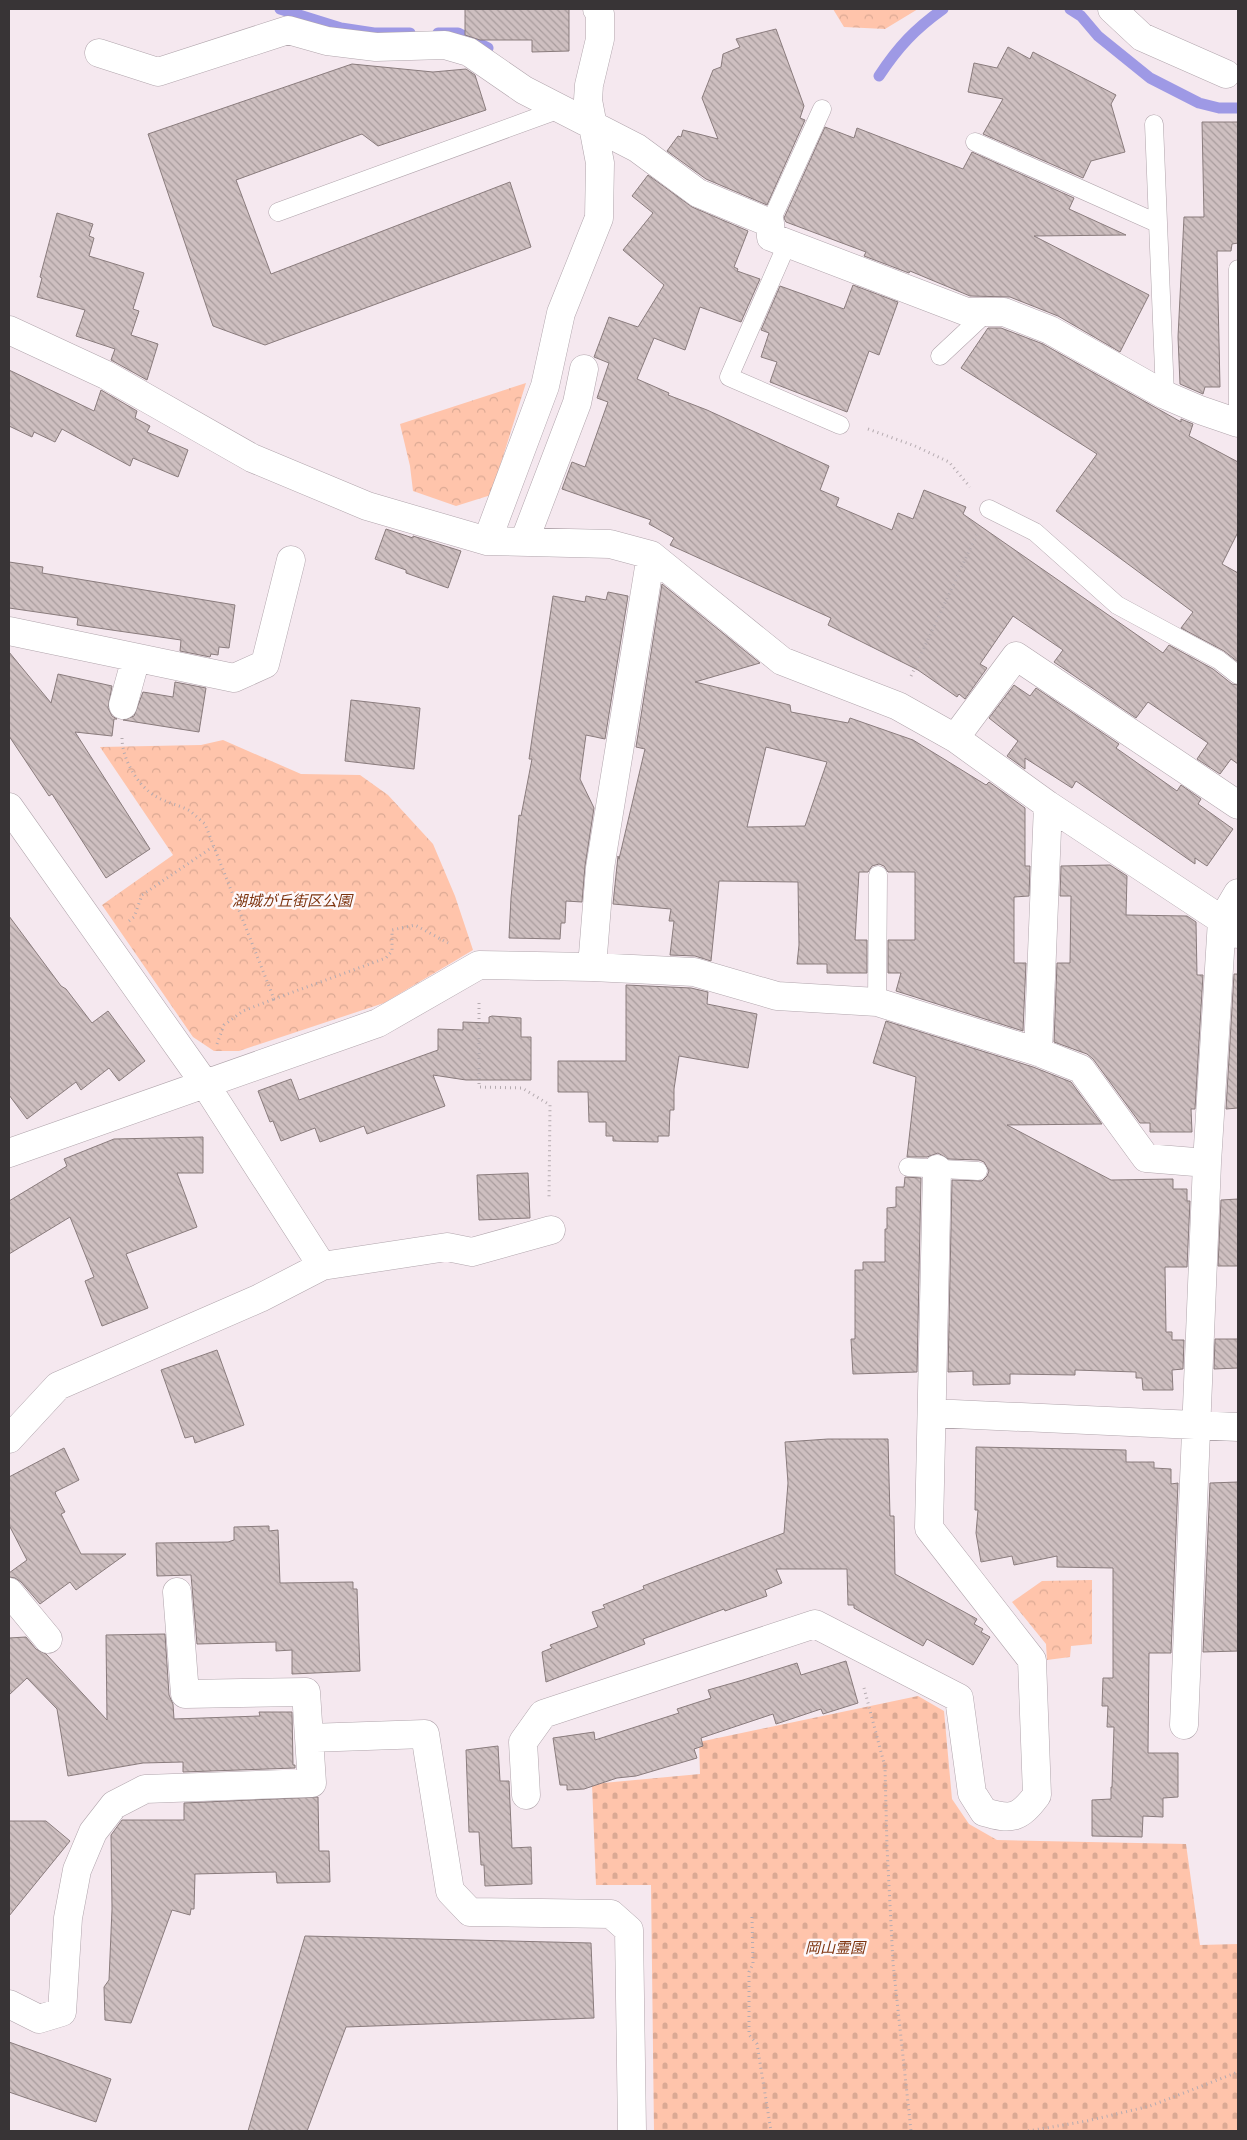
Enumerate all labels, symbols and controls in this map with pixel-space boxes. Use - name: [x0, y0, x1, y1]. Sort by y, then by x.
- park label: 湖城が丘街区公園: [232, 892, 354, 910]
- park label: 岡山霊園: [805, 1939, 867, 1957]

